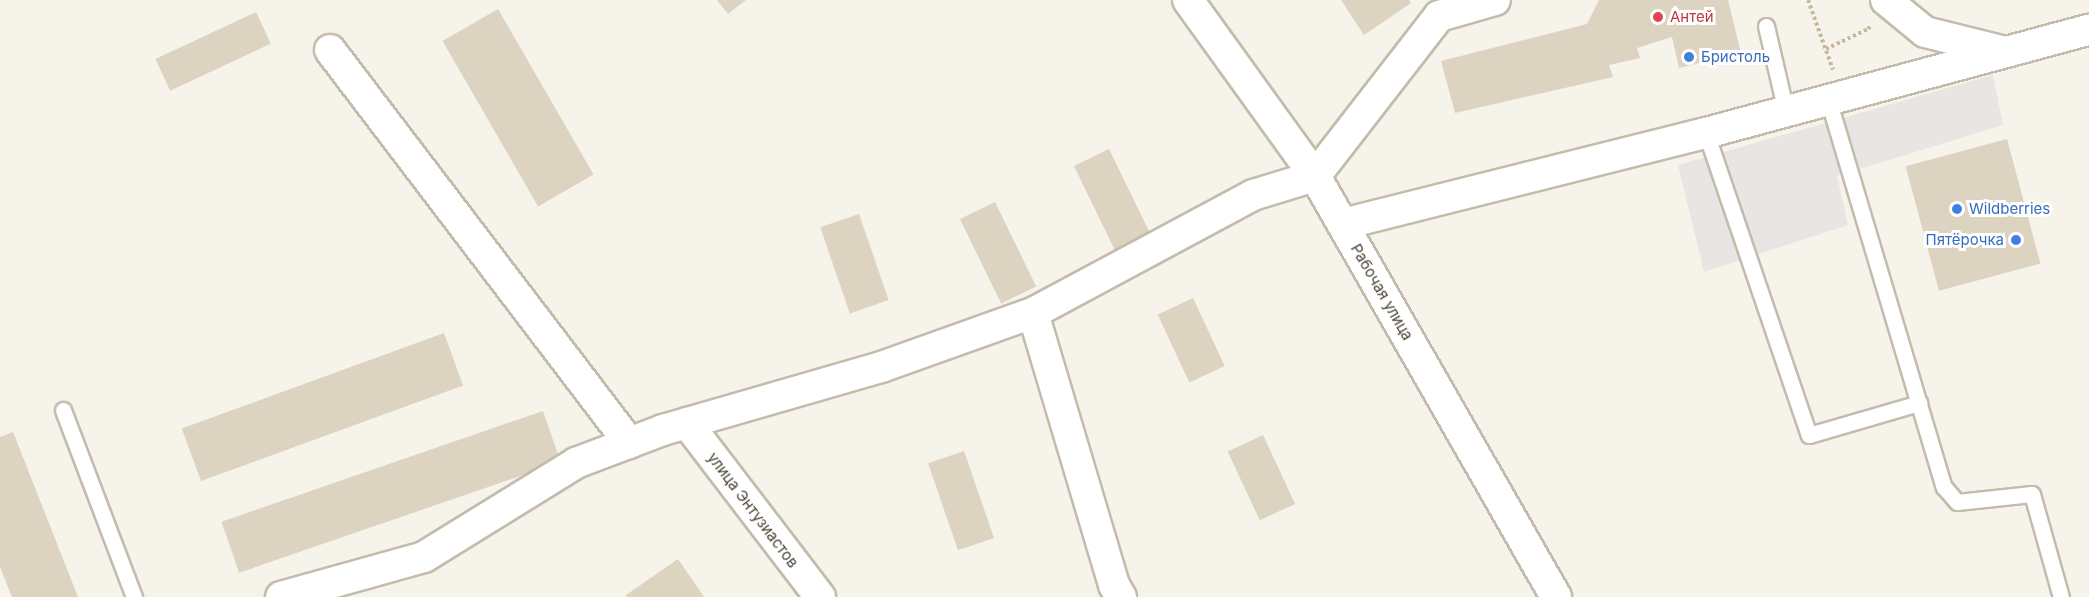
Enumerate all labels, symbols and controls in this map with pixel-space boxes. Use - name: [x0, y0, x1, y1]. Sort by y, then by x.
- place label: Антей: [1670, 8, 1714, 26]
- marker: Антей: [1651, 10, 1665, 24]
- place label: Бристоль: [1701, 48, 1770, 66]
- marker: Бристоль: [1682, 50, 1696, 64]
- place label: Wildberries: [1969, 200, 2050, 218]
- marker: Wildberries: [1950, 202, 1964, 216]
- place label: Пятёрочка: [1926, 231, 2004, 249]
- marker: Пятёрочка: [2009, 233, 2023, 247]
- street label: Рабочая улица: [1347, 241, 1417, 343]
- street label: улица Энтузиастов: [704, 449, 802, 571]

